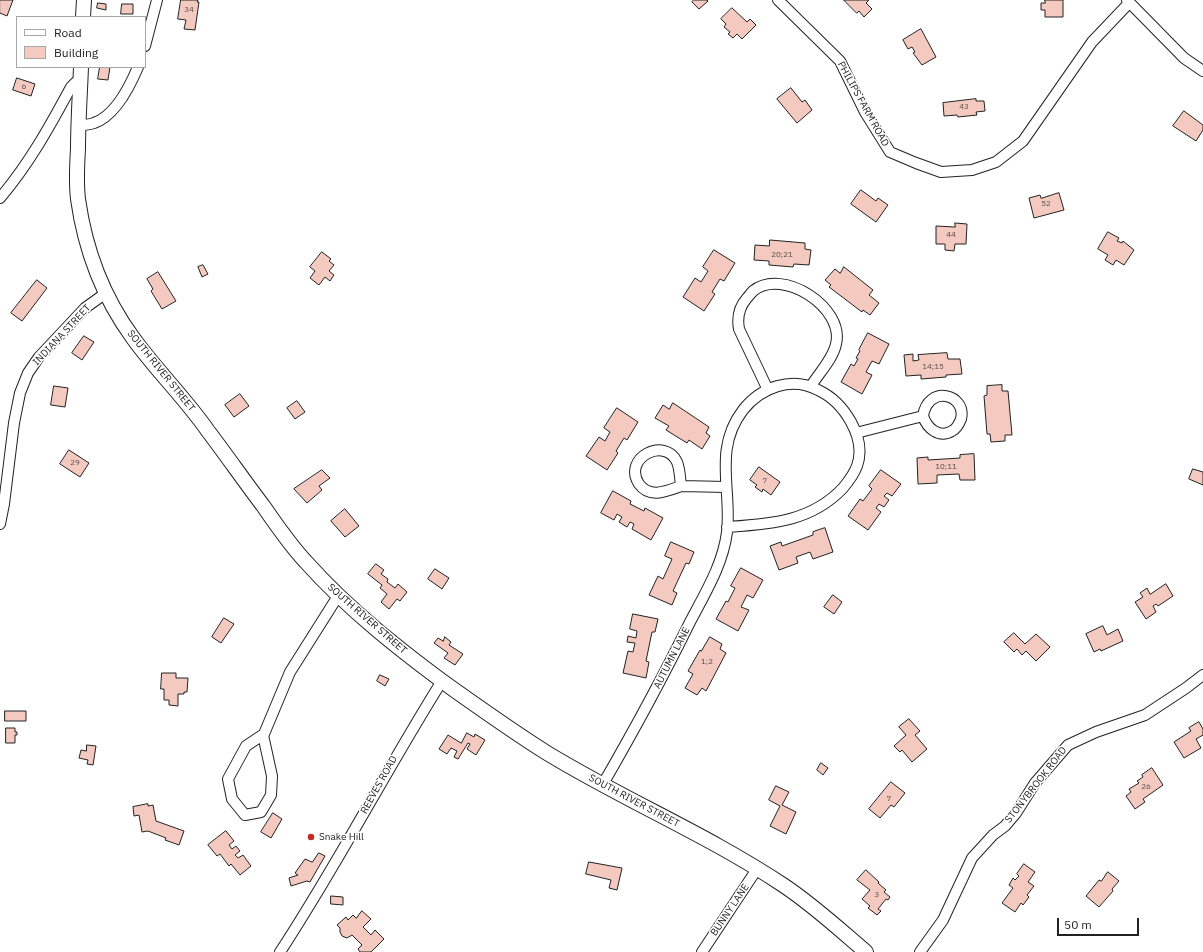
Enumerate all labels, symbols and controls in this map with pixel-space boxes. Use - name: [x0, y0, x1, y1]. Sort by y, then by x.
- house number: 34: [184, 5, 194, 15]
- legend: [16, 16, 146, 68]
- text: Road: [54, 25, 82, 40]
- text: Building: [54, 45, 98, 60]
- street label: PHILIPS FARM ROAD: [835, 59, 891, 149]
- house number: 6: [22, 82, 26, 92]
- house number: 43: [959, 102, 969, 112]
- house number: 52: [1041, 199, 1051, 209]
- house number: 44: [946, 230, 956, 240]
- house number: 20;21: [771, 250, 793, 260]
- street label: INDIANA STREET: [31, 302, 93, 368]
- street label: SOUTH RIVER STREET: [125, 328, 197, 414]
- house number: 14;15: [922, 362, 944, 372]
- house number: 29: [70, 458, 80, 468]
- house number: 10;11: [935, 462, 957, 472]
- house number: 7: [763, 476, 767, 486]
- street label: SOUTH RIVER STREET: [325, 581, 409, 657]
- street label: AUTUMN LANE: [651, 625, 693, 691]
- house number: 1;2: [701, 657, 713, 667]
- street label: STONYBROOK ROAD: [1003, 745, 1069, 825]
- street label: REEVES ROAD: [358, 754, 400, 816]
- street label: SOUTH RIVER STREET: [587, 772, 681, 830]
- house number: 26: [1141, 782, 1151, 792]
- house number: 7: [887, 794, 891, 804]
- place label: Snake Hill: [319, 831, 364, 843]
- marker: Snake Hill: [306, 832, 316, 842]
- street label: BUNNY LANE: [708, 882, 752, 938]
- house number: 3: [875, 890, 879, 900]
- scale bar: [1059, 910, 1141, 936]
- text: 50 m: [1064, 917, 1092, 932]

